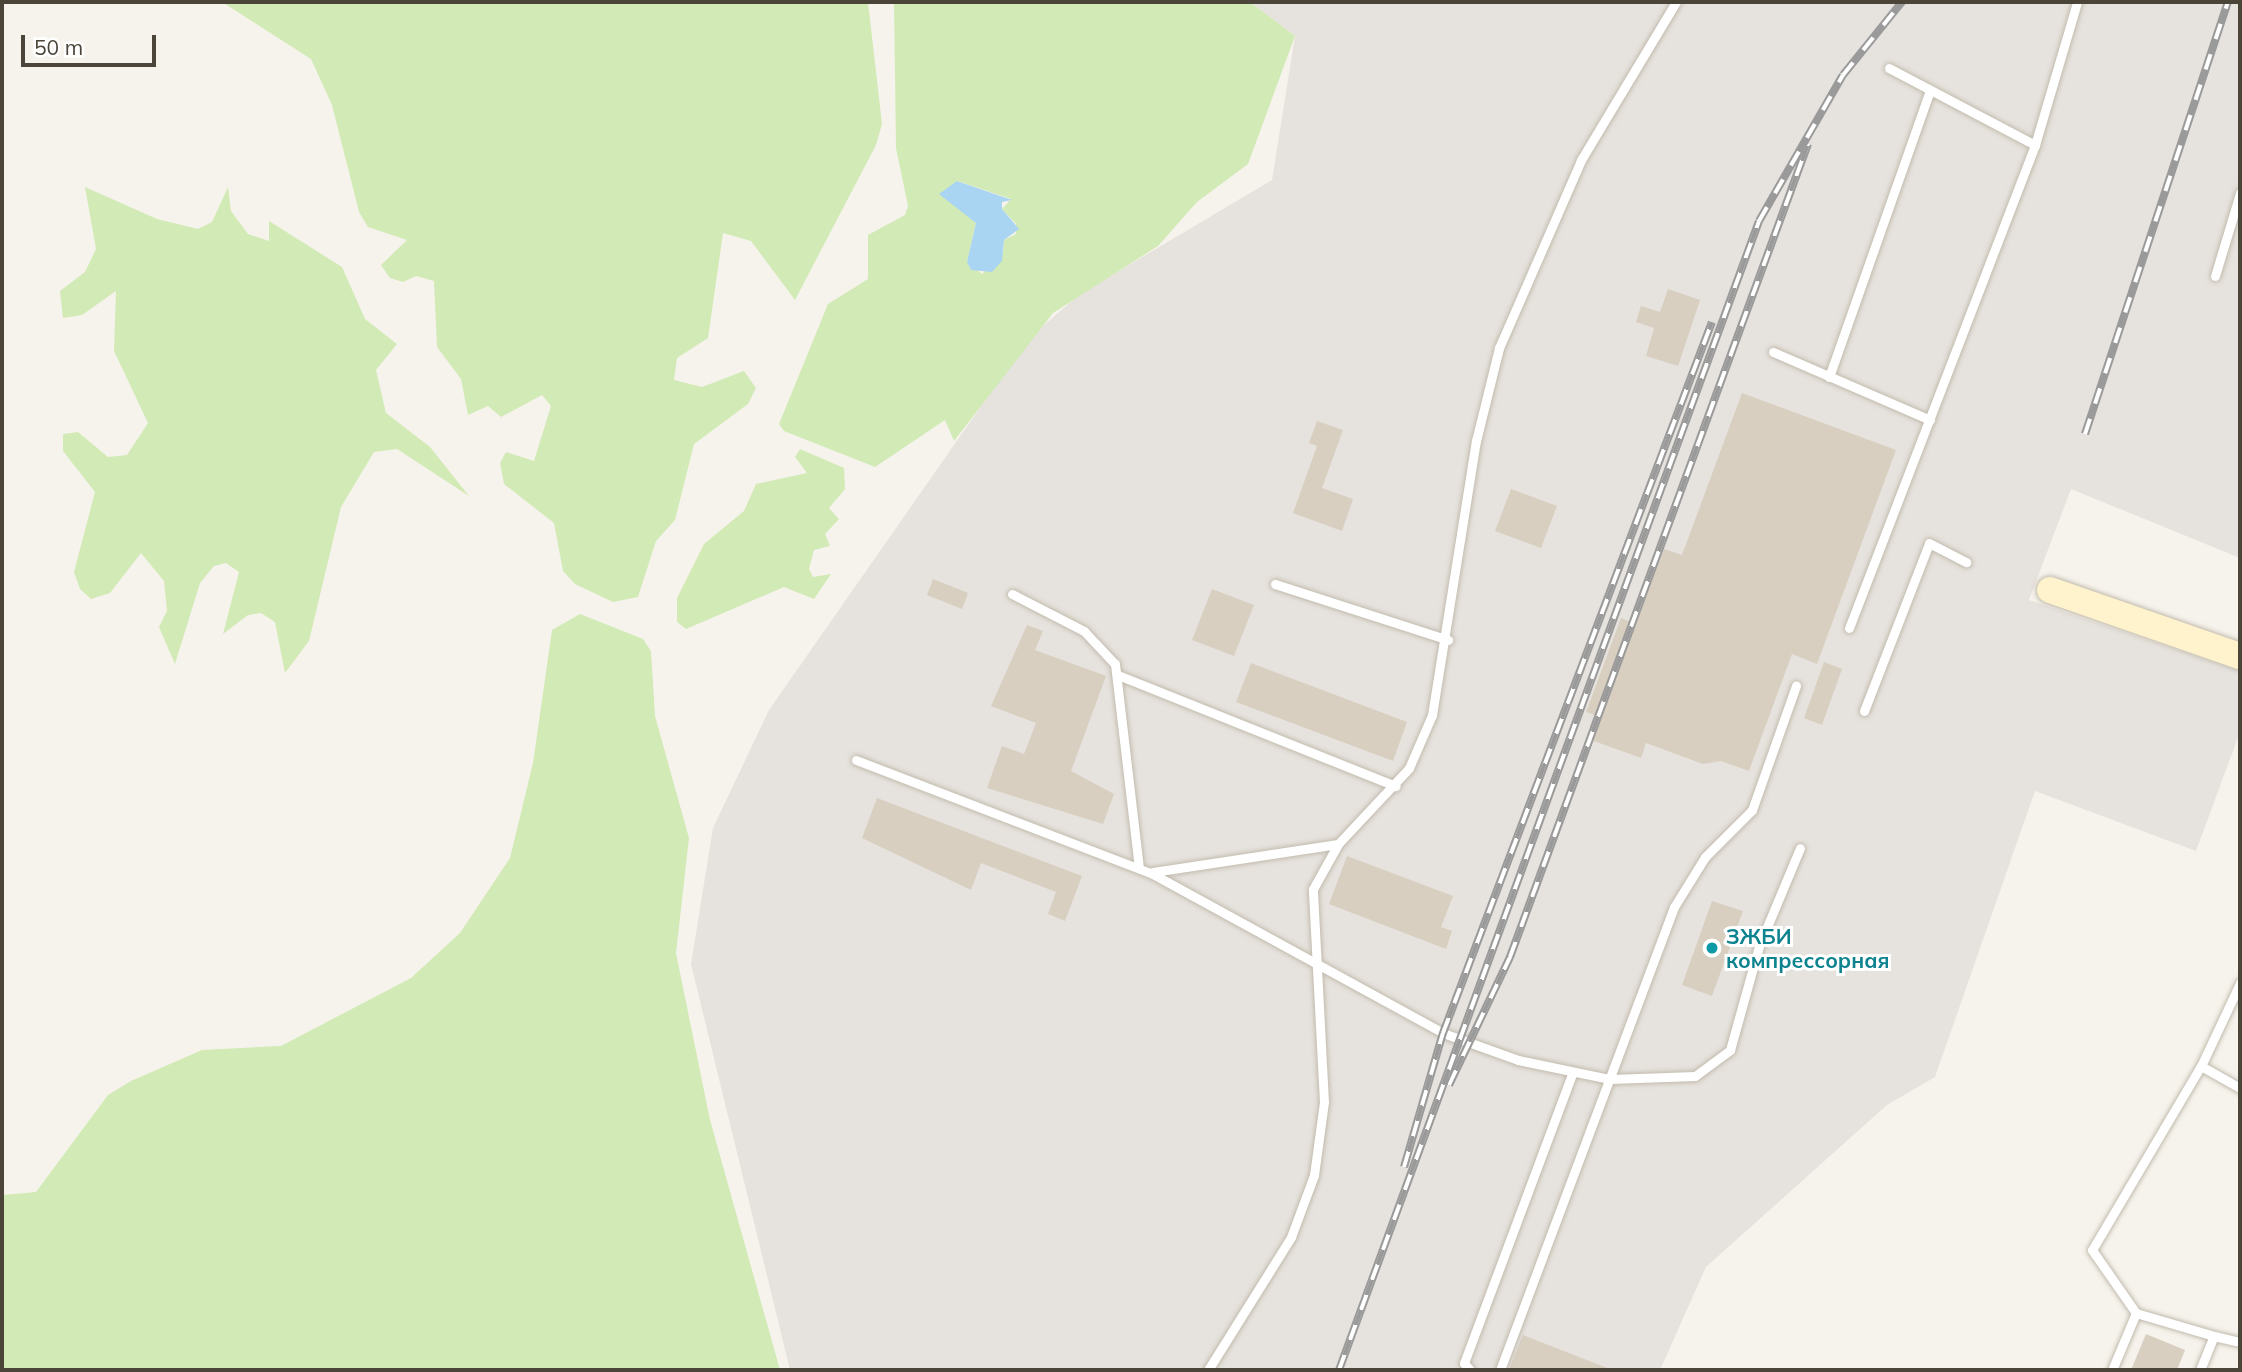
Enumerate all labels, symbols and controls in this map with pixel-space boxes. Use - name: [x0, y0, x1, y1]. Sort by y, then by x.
- scale bar: [24, 21, 159, 65]
- text: 50 m: [34, 34, 83, 60]
- place label: ЗЖБИ компрессорная: [1726, 923, 1889, 973]
- marker: ЗЖБИ компрессорная: [1704, 940, 1720, 956]

